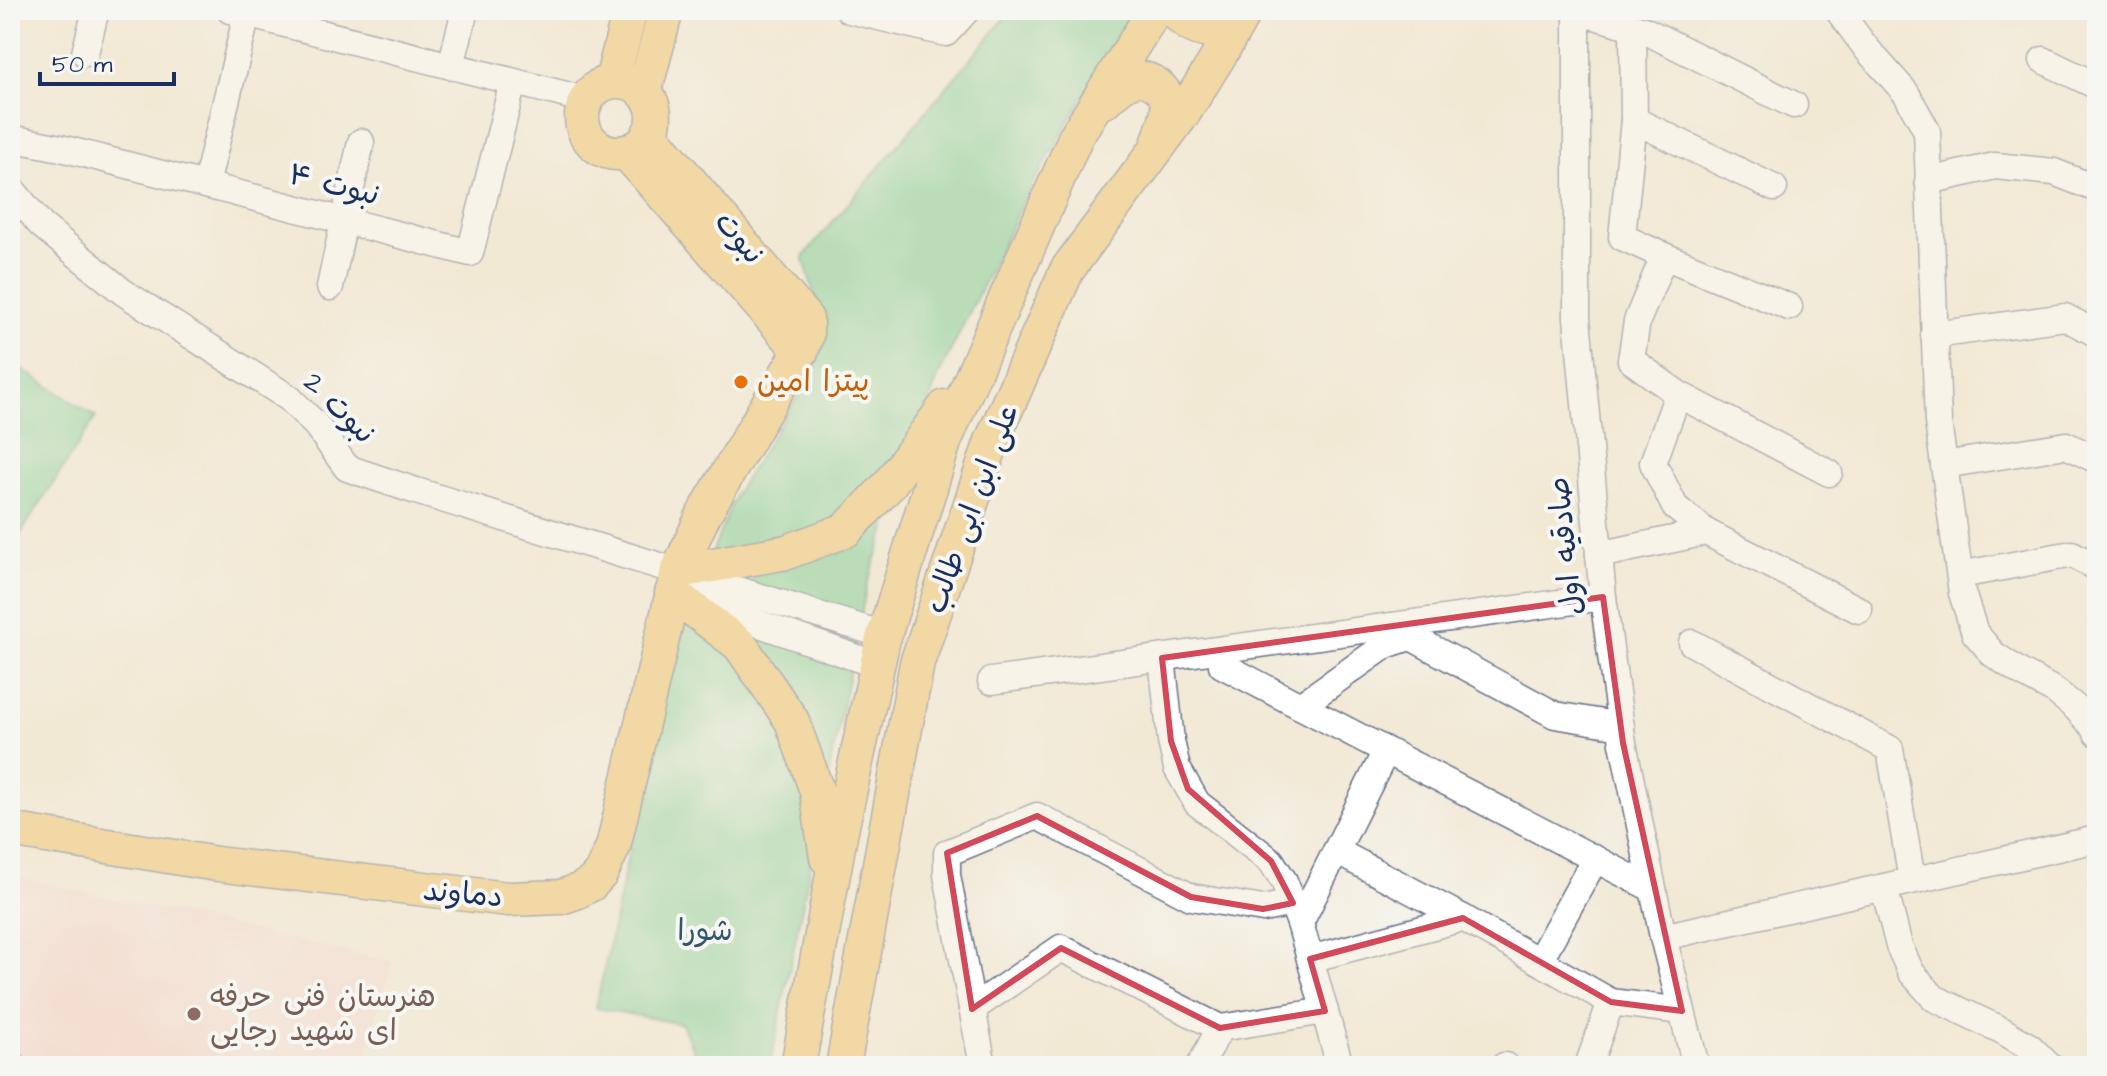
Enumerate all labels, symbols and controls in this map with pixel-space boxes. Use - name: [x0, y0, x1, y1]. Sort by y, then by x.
- scale bar: [40, 36, 174, 86]
- text: 50 m: [52, 48, 113, 82]
- street label: نبوت ۴: [284, 153, 384, 217]
- street label: نبوت: [704, 202, 774, 274]
- place label: پیتزا امین: [757, 361, 869, 403]
- street label: نبوت 2: [293, 362, 385, 454]
- marker: پیتزا امین: [732, 373, 750, 391]
- street label: علی ابن ابی طالب: [915, 399, 1029, 619]
- street label: صادقیه اول: [1538, 475, 1594, 617]
- street label: دماوند: [421, 870, 505, 918]
- park label: شورا: [677, 910, 733, 952]
- place label: هنرستان فنی حرفه ای شهید رجایی: [210, 976, 436, 1052]
- marker: هنرستان فنی حرفه ای شهید رجایی: [185, 1005, 203, 1023]

